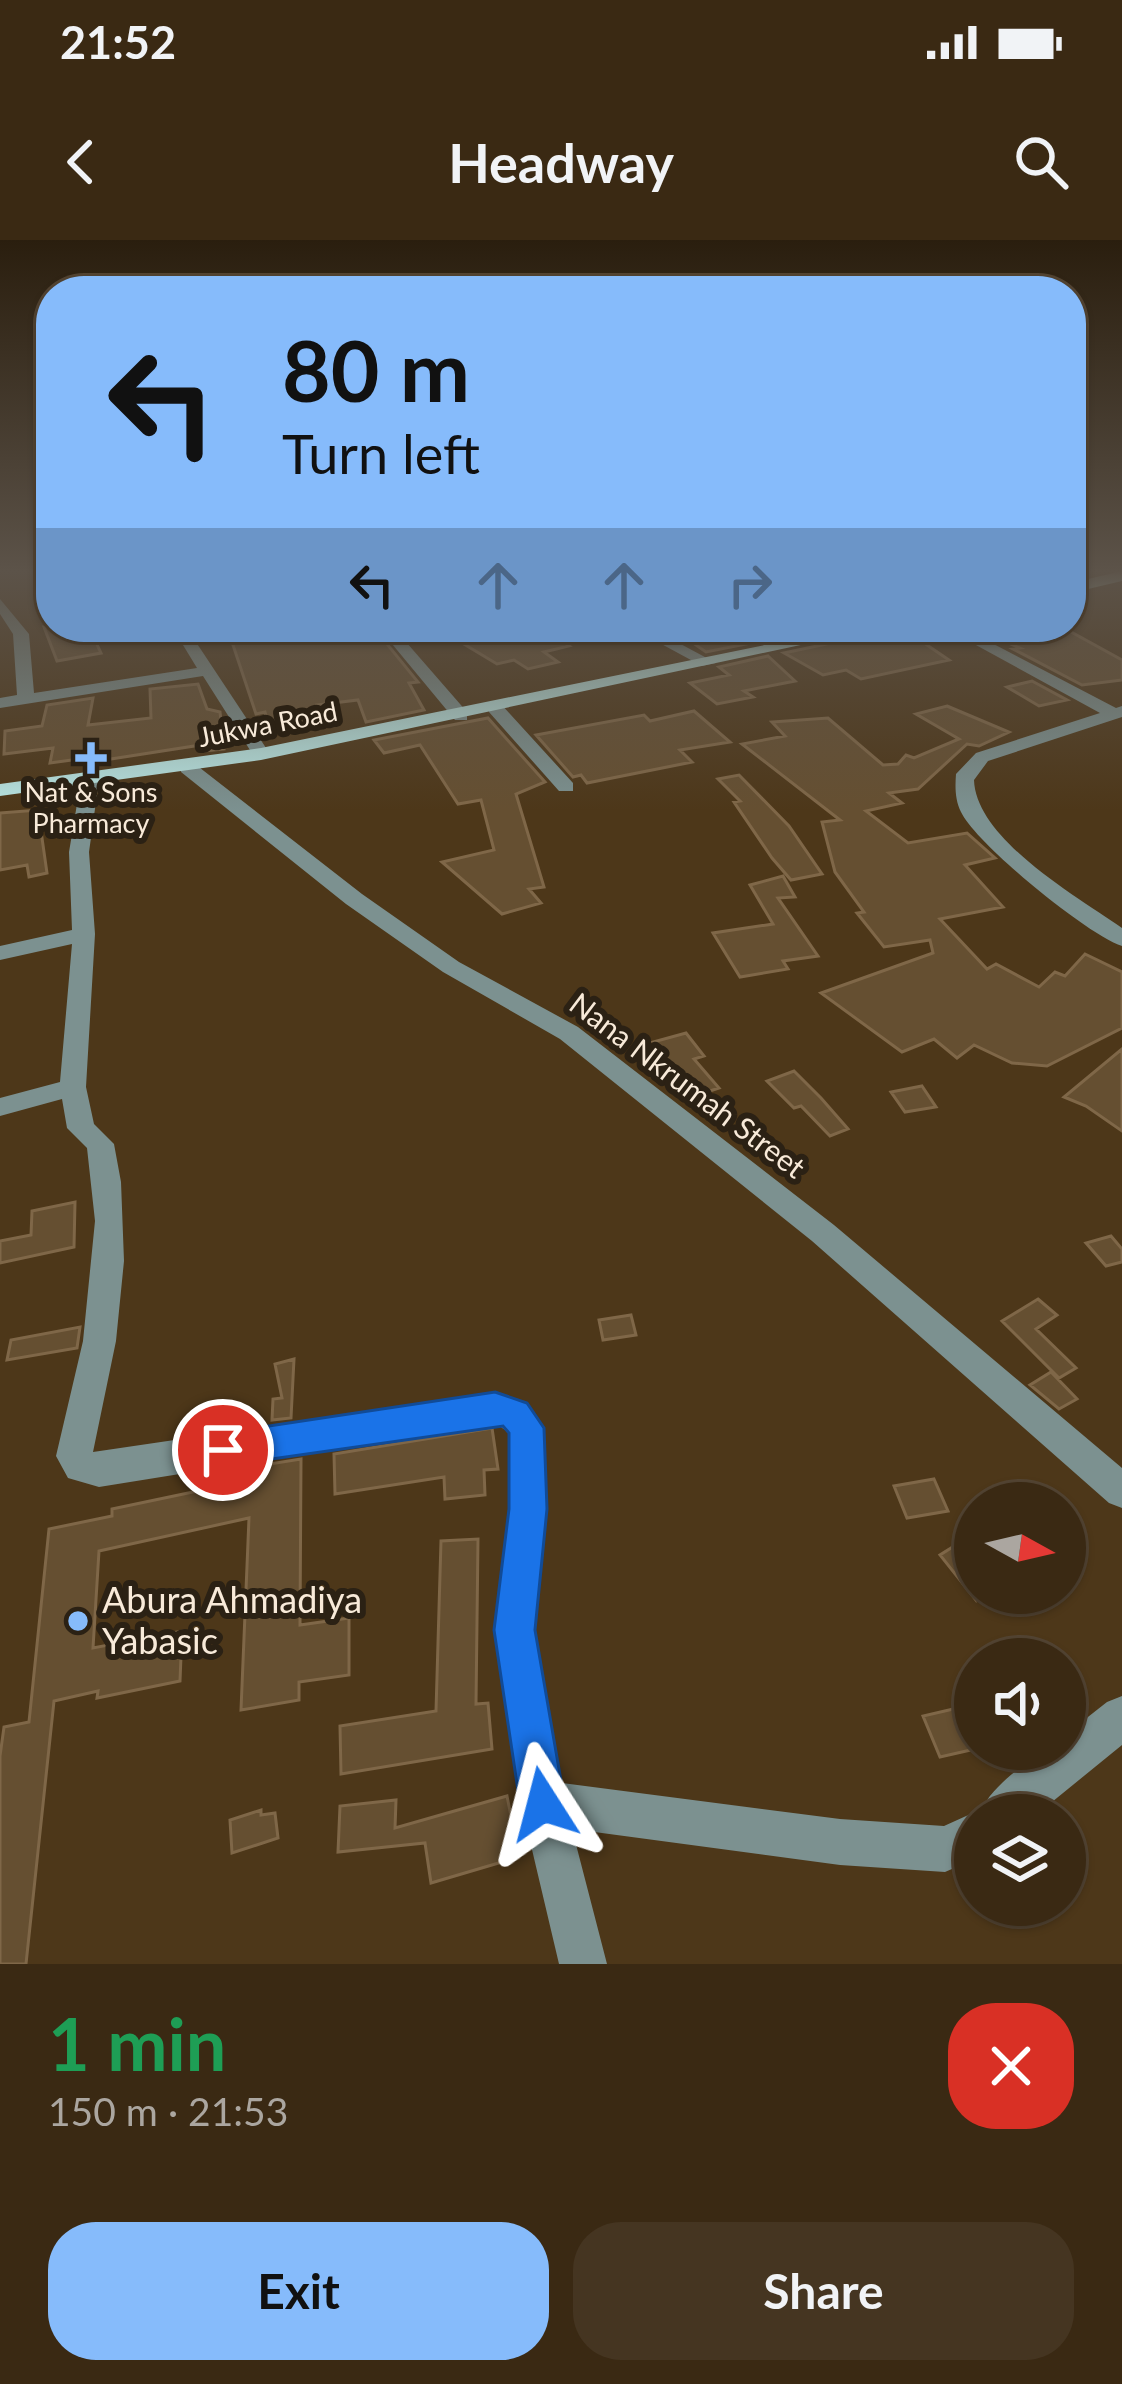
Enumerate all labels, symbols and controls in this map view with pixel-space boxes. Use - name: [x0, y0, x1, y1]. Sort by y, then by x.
- text: 21:52: [60, 15, 176, 69]
- icon: back: [48, 129, 114, 195]
- icon: search: [1008, 129, 1074, 195]
- text: Headway: [448, 130, 674, 195]
- text: 80 m: [282, 319, 470, 420]
- icon: left: [84, 324, 240, 480]
- text: Turn left: [282, 421, 480, 486]
- icon: left: [339, 552, 405, 618]
- icon: ahead: [465, 552, 531, 618]
- icon: ahead: [591, 552, 657, 618]
- icon: right: [717, 552, 783, 618]
- street label: Jukwa Road: [195, 694, 340, 753]
- marker: Nat & Sons Pharmacy: [78, 745, 104, 771]
- place label: Nat & Sons Pharmacy: [25, 775, 157, 839]
- street label: Nana Nkrumah Street: [563, 984, 813, 1185]
- pin: [172, 1399, 274, 1501]
- icon: arrive: [190, 1417, 256, 1483]
- north arrow: [954, 1482, 1086, 1614]
- map controls: [954, 1482, 1086, 1926]
- place label: Abura Ahmadiya Yabasic: [102, 1577, 362, 1662]
- marker: Abura Ahmadiya Yabasic: [65, 1608, 91, 1634]
- button: sound: [954, 1638, 1086, 1770]
- position arrow: [480, 1741, 606, 1867]
- button: layers: [954, 1794, 1086, 1926]
- text: 1 min: [48, 2000, 226, 2086]
- button: close: [948, 2003, 1074, 2129]
- text: 150 m · 21:53: [48, 2088, 288, 2134]
- button: Exit: [48, 2222, 549, 2360]
- button: Share: [573, 2222, 1074, 2360]

